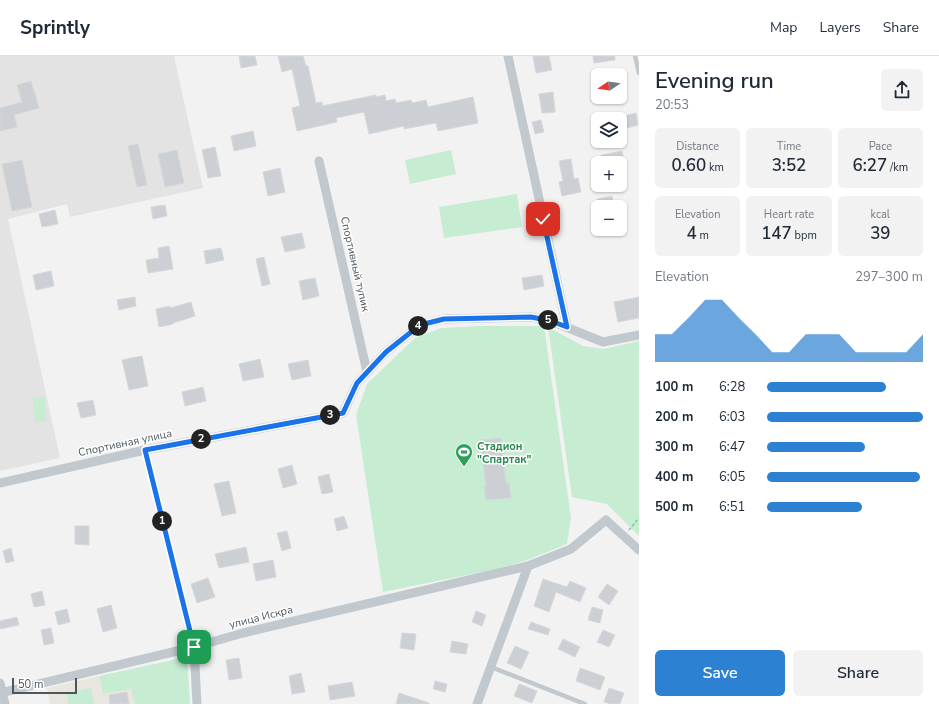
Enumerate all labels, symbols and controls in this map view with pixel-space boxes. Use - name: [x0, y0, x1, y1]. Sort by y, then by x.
- text: Sprintly: [20, 15, 90, 41]
- text: Map: [770, 18, 797, 37]
- text: Layers: [819, 18, 861, 37]
- text: Share: [883, 18, 919, 37]
- text: Evening run: [655, 66, 774, 96]
- north arrow: [591, 68, 627, 104]
- map controls: [591, 68, 627, 236]
- button: share: [881, 69, 923, 111]
- text: 20:53: [655, 96, 689, 114]
- button: layers: [591, 112, 627, 148]
- text: Distance: [676, 139, 719, 154]
- text: Time: [777, 139, 801, 154]
- text: Pace: [869, 139, 892, 154]
- text: 0.60: [671, 154, 706, 177]
- text: 3:52: [772, 154, 806, 177]
- text: 6:27: [853, 154, 887, 177]
- button: +: [591, 156, 627, 192]
- text: km: [706, 160, 724, 175]
- text: /km: [887, 160, 908, 175]
- button: −: [591, 200, 627, 236]
- pin: [526, 202, 560, 236]
- text: Elevation: [675, 207, 720, 222]
- text: Heart rate: [764, 207, 814, 222]
- text: kcal: [871, 207, 890, 222]
- icon: check: [532, 208, 554, 230]
- street label: Спортивный тупик: [337, 215, 373, 313]
- text: 4: [686, 222, 697, 245]
- text: 147: [761, 222, 792, 245]
- text: 39: [870, 222, 891, 245]
- text: m: [697, 228, 709, 243]
- text: bpm: [792, 228, 817, 243]
- text: Elevation: [655, 268, 709, 286]
- text: 297–300 m: [855, 268, 923, 286]
- pin: 5: [538, 310, 558, 330]
- text: 5: [545, 312, 551, 327]
- pin: 4: [408, 316, 428, 336]
- text: 4: [415, 318, 421, 333]
- text: 100 m: [655, 378, 693, 396]
- text: 6:28: [719, 378, 745, 396]
- pin: 3: [320, 405, 340, 425]
- text: 3: [327, 407, 333, 422]
- text: 200 m: [655, 408, 693, 426]
- text: 6:03: [719, 408, 745, 426]
- street label: Спортивная улица: [77, 426, 173, 460]
- pin: 2: [191, 429, 211, 449]
- text: 2: [198, 431, 204, 446]
- text: 300 m: [655, 438, 693, 456]
- text: 6:47: [719, 438, 745, 456]
- place label: Стадион "Спартак": [477, 439, 531, 467]
- sports icon: Стадион "Спартак": [454, 442, 474, 467]
- text: 400 m: [655, 468, 693, 486]
- text: 6:05: [719, 468, 745, 486]
- text: 500 m: [655, 498, 693, 516]
- text: 6:51: [719, 498, 745, 516]
- pin: 1: [152, 511, 172, 531]
- text: 1: [159, 513, 165, 528]
- street label: улица Искра: [228, 602, 294, 632]
- pin: [177, 630, 211, 664]
- icon: arrive: [183, 636, 205, 658]
- button: Save: [655, 650, 785, 696]
- button: Share: [793, 650, 923, 696]
- scale bar: [12, 676, 77, 695]
- text: 50 m: [18, 677, 43, 692]

